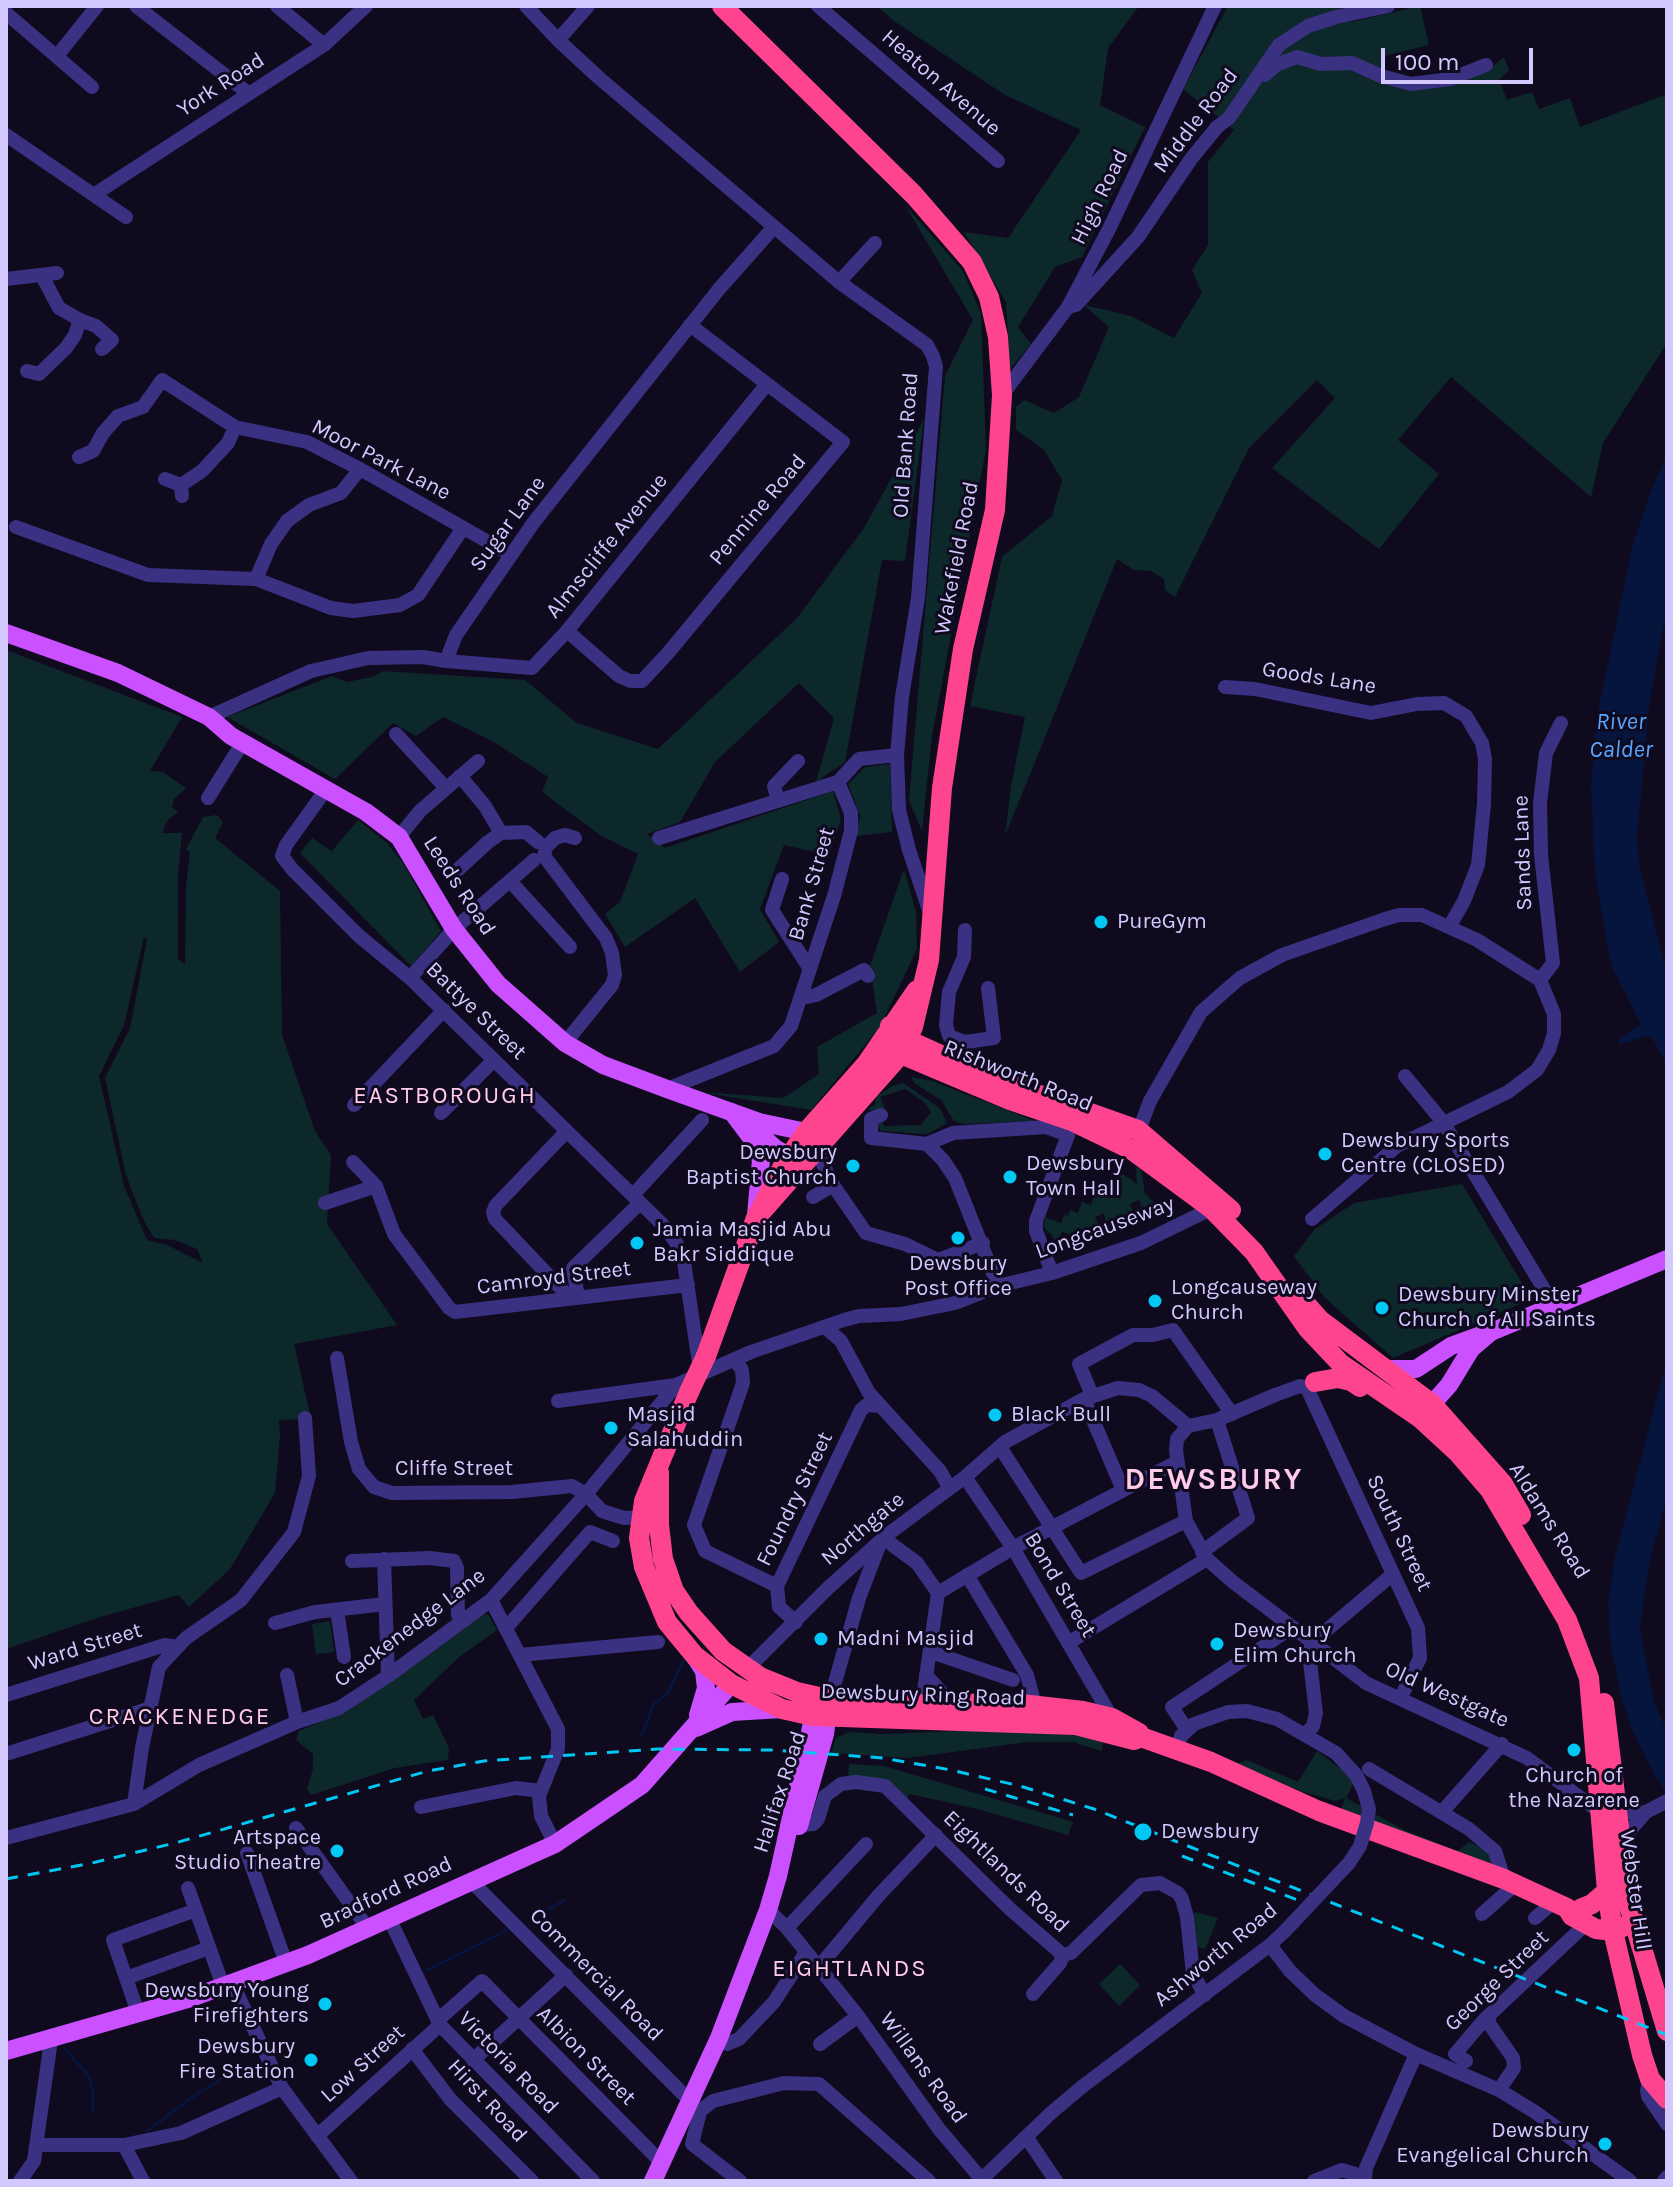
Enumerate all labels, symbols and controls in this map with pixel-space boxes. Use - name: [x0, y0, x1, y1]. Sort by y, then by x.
- street label: Heaton Avenue: [876, 24, 1006, 142]
- scale bar: [1385, 32, 1537, 82]
- street label: York Road: [172, 47, 270, 123]
- text: 100 m: [1395, 48, 1460, 76]
- street label: Middle Road: [1148, 63, 1244, 179]
- street label: High Road: [1066, 145, 1134, 249]
- street label: Old Bank Road: [888, 371, 924, 519]
- street label: Moor Park Lane: [307, 414, 455, 506]
- street label: Pennine Road: [704, 449, 812, 571]
- street label: Almscliffe Avenue: [540, 468, 674, 624]
- street label: Sugar Lane: [465, 471, 551, 577]
- street label: Wakefield Road: [929, 479, 985, 637]
- street label: Goods Lane: [1260, 656, 1378, 700]
- water label: River Calder: [1589, 708, 1653, 764]
- street label: Sands Lane: [1508, 795, 1538, 911]
- street label: Bank Street: [783, 824, 841, 944]
- street label: Leeds Road: [417, 831, 501, 941]
- place label: PureGym: [1117, 909, 1207, 935]
- marker: PureGym: [1092, 913, 1110, 931]
- street label: Battye Street: [420, 957, 532, 1065]
- street label: Rishworth Road: [940, 1034, 1096, 1118]
- district label: EASTBOROUGH: [353, 1082, 537, 1110]
- place label: Dewsbury Sports Centre (CLOSED): [1341, 1128, 1510, 1180]
- place label: Dewsbury Baptist Church: [686, 1140, 837, 1192]
- marker: Dewsbury Sports Centre (CLOSED): [1316, 1145, 1334, 1163]
- place label: Dewsbury Town Hall: [1026, 1151, 1124, 1202]
- marker: Dewsbury Baptist Church: [844, 1157, 862, 1175]
- marker: Dewsbury Town Hall: [1001, 1168, 1019, 1186]
- street label: Longcauseway: [1032, 1191, 1178, 1265]
- place label: Jamia Masjid Abu Bakr Siddique: [653, 1217, 831, 1268]
- marker: Dewsbury Post Office: [949, 1229, 967, 1247]
- marker: Jamia Masjid Abu Bakr Siddique: [628, 1234, 646, 1252]
- place label: Dewsbury Post Office: [904, 1251, 1012, 1302]
- street label: Camroyd Street: [475, 1255, 633, 1301]
- place label: Longcauseway Church: [1171, 1275, 1317, 1326]
- place label: Dewsbury Minster Church of All Saints: [1398, 1282, 1596, 1334]
- marker: Longcauseway Church: [1146, 1292, 1164, 1310]
- marker: Dewsbury Minster Church of All Saints: [1373, 1299, 1391, 1317]
- place label: Masjid Salahuddin: [627, 1402, 743, 1454]
- place label: Black Bull: [1011, 1402, 1111, 1428]
- marker: Black Bull: [986, 1406, 1004, 1424]
- marker: Masjid Salahuddin: [602, 1419, 620, 1437]
- street label: Foundry Street: [751, 1427, 839, 1571]
- street label: Cliffe Street: [395, 1456, 513, 1482]
- street label: Aldams Road: [1503, 1458, 1595, 1584]
- district label: DEWSBURY: [1125, 1462, 1303, 1498]
- street label: South Street: [1360, 1470, 1438, 1596]
- street label: Northgate: [816, 1487, 910, 1571]
- street label: Bond Street: [1018, 1528, 1102, 1642]
- street label: Crackenedge Lane: [329, 1563, 491, 1693]
- street label: Ward Street: [25, 1617, 145, 1677]
- place label: Dewsbury Elim Church: [1233, 1618, 1357, 1670]
- place label: Madni Masjid: [837, 1626, 975, 1652]
- marker: Madni Masjid: [812, 1630, 830, 1648]
- marker: Dewsbury Elim Church: [1208, 1635, 1226, 1653]
- street label: Old Westgate: [1381, 1656, 1513, 1734]
- street label: Dewsbury Ring Road: [820, 1678, 1026, 1712]
- district label: CRACKENEDGE: [89, 1703, 271, 1731]
- street label: Halifax Road: [748, 1728, 812, 1856]
- marker: Church of the Nazarene: [1565, 1741, 1583, 1759]
- place label: Church of the Nazarene: [1508, 1763, 1640, 1814]
- street label: Eightlands Road: [938, 1805, 1074, 1939]
- place label: Dewsbury: [1161, 1819, 1259, 1845]
- marker: Dewsbury: [1132, 1821, 1154, 1843]
- place label: Artspace Studio Theatre: [174, 1825, 321, 1876]
- street label: Webster Hill: [1613, 1828, 1657, 1952]
- marker: Artspace Studio Theatre: [328, 1842, 346, 1860]
- street label: Bradford Road: [316, 1851, 456, 1935]
- street label: Ashworth Road: [1149, 1897, 1283, 2013]
- street label: Commercial Road: [524, 1903, 668, 2047]
- street label: George Street: [1439, 1925, 1555, 2037]
- district label: EIGHTLANDS: [772, 1955, 928, 1983]
- place label: Dewsbury Young Firefighters: [144, 1978, 309, 2030]
- marker: Dewsbury Young Firefighters: [316, 1995, 334, 2013]
- street label: Albion Street: [531, 2001, 641, 2111]
- street label: Victoria Road: [452, 2006, 564, 2120]
- street label: Willans Road: [874, 2007, 972, 2129]
- street label: Low Street: [316, 2019, 410, 2109]
- place label: Dewsbury Fire Station: [179, 2034, 295, 2086]
- marker: Dewsbury Fire Station: [302, 2051, 320, 2069]
- street label: Hirst Road: [442, 2054, 532, 2148]
- place label: Dewsbury Evangelical Church: [1396, 2118, 1589, 2170]
- marker: Dewsbury Evangelical Church: [1596, 2135, 1614, 2153]

